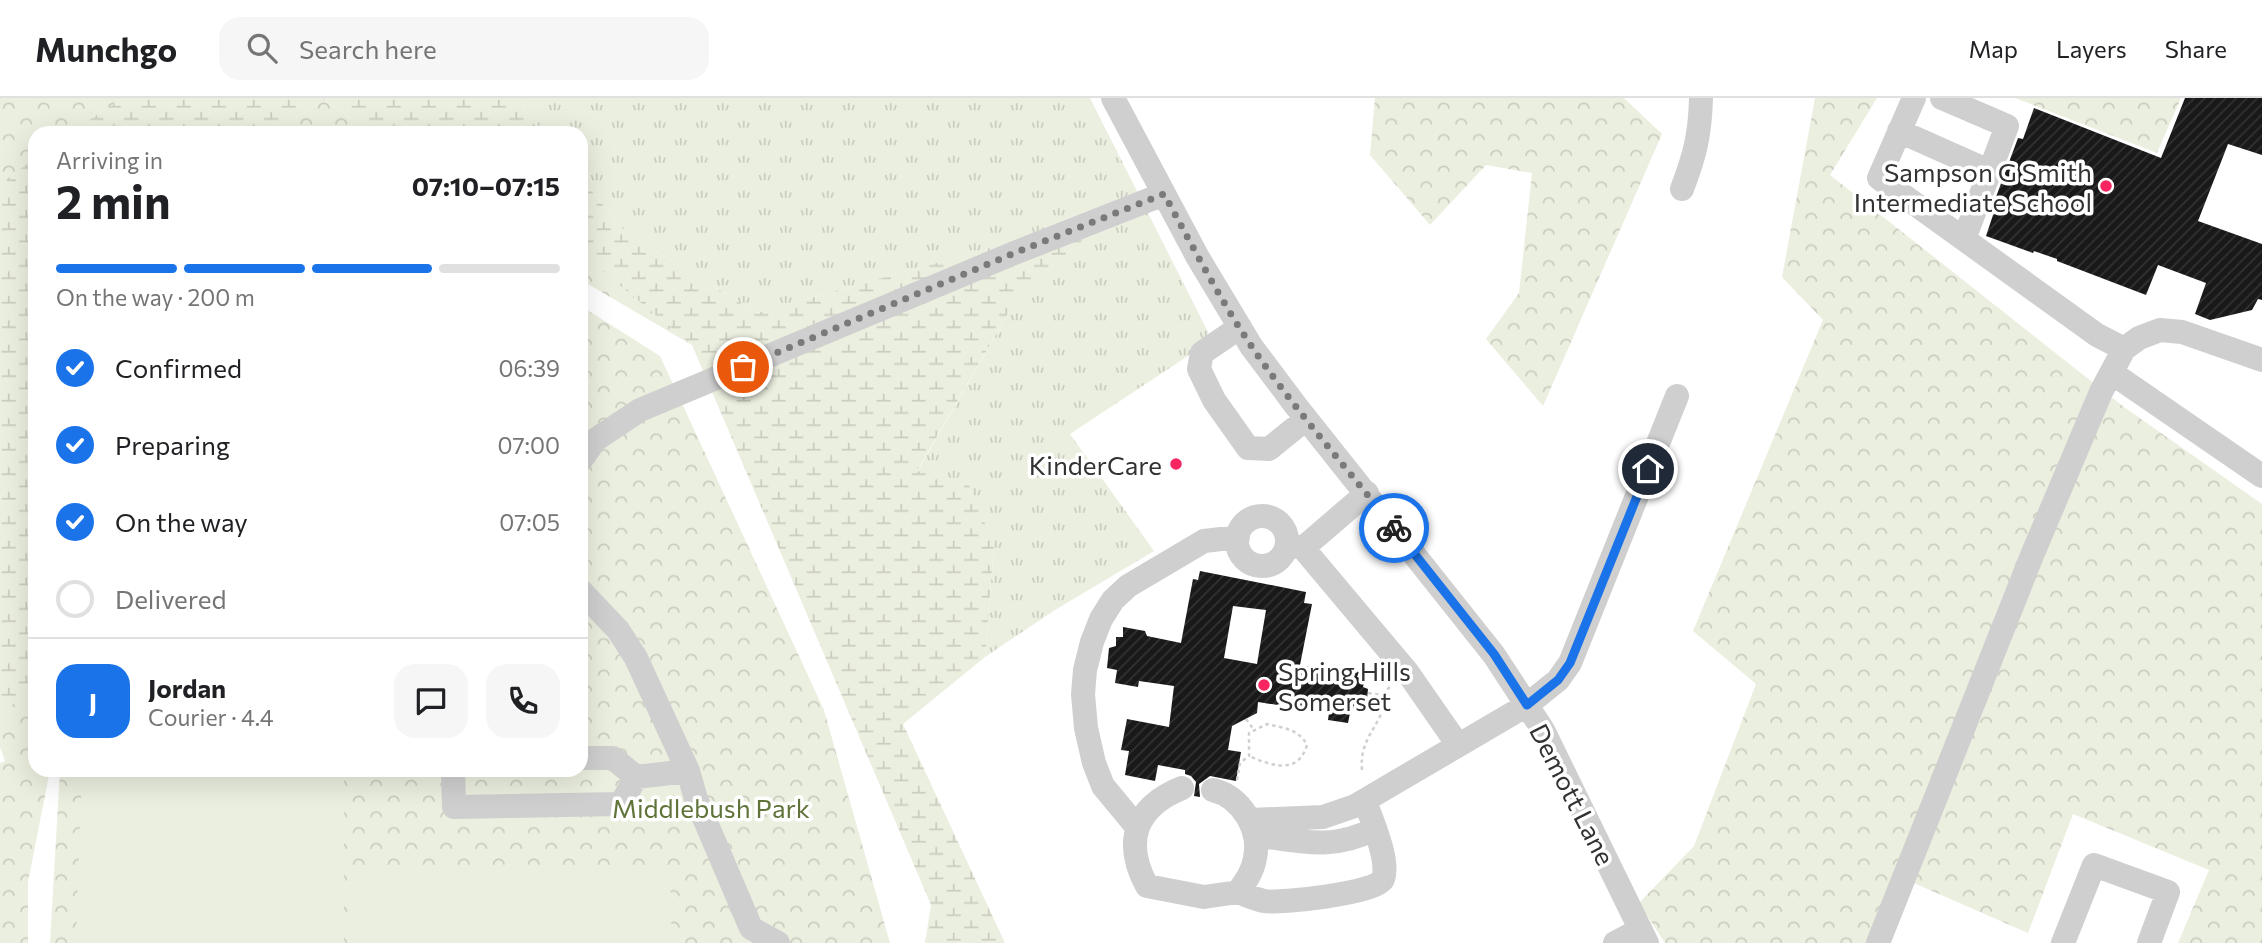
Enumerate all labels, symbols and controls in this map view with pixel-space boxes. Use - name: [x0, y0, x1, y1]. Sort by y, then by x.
- search box: [219, 17, 709, 80]
- text: Munchgo: [35, 28, 177, 69]
- icon: search: [243, 29, 281, 67]
- text: Search here: [299, 33, 437, 64]
- text: Map: [1969, 34, 2018, 63]
- text: Layers: [2056, 34, 2127, 63]
- text: Share: [2165, 34, 2227, 63]
- text: Arriving in: [56, 146, 163, 174]
- place label: Sampson G Smith Intermediate School: [1854, 156, 2092, 217]
- text: 07:10–07:15: [412, 170, 560, 201]
- text: 2 min: [56, 172, 171, 228]
- marker: Sampson G Smith Intermediate School: [2098, 178, 2114, 194]
- text: On the way · 200 m: [56, 283, 255, 311]
- pin: [713, 337, 773, 397]
- icon: bag: [724, 348, 762, 386]
- icon: check: [56, 349, 94, 387]
- text: Confirmed: [115, 352, 242, 383]
- text: 06:39: [499, 354, 560, 382]
- icon: check: [56, 426, 94, 464]
- text: Preparing: [115, 429, 230, 460]
- text: 07:00: [498, 431, 560, 459]
- pin: [1618, 439, 1678, 499]
- place label: KinderCare: [1029, 449, 1162, 480]
- icon: home: [1629, 450, 1667, 488]
- marker: KinderCare: [1168, 456, 1184, 472]
- courier: [1359, 493, 1429, 563]
- icon: check: [56, 503, 94, 541]
- text: On the way: [115, 506, 248, 537]
- text: 07:05: [499, 508, 560, 536]
- icon: bike: [1375, 509, 1413, 547]
- text: Delivered: [115, 583, 226, 614]
- place label: Spring Hills Somerset: [1278, 655, 1411, 716]
- button: chat: [394, 664, 468, 738]
- button: phone: [486, 664, 560, 738]
- text: Jordan: [148, 672, 226, 703]
- marker: Spring Hills Somerset: [1256, 677, 1272, 693]
- text: J: [89, 686, 97, 717]
- text: Courier · 4.4: [148, 703, 274, 731]
- street label: Demott Lane: [1524, 718, 1622, 870]
- park label: Middlebush Park: [612, 792, 810, 823]

